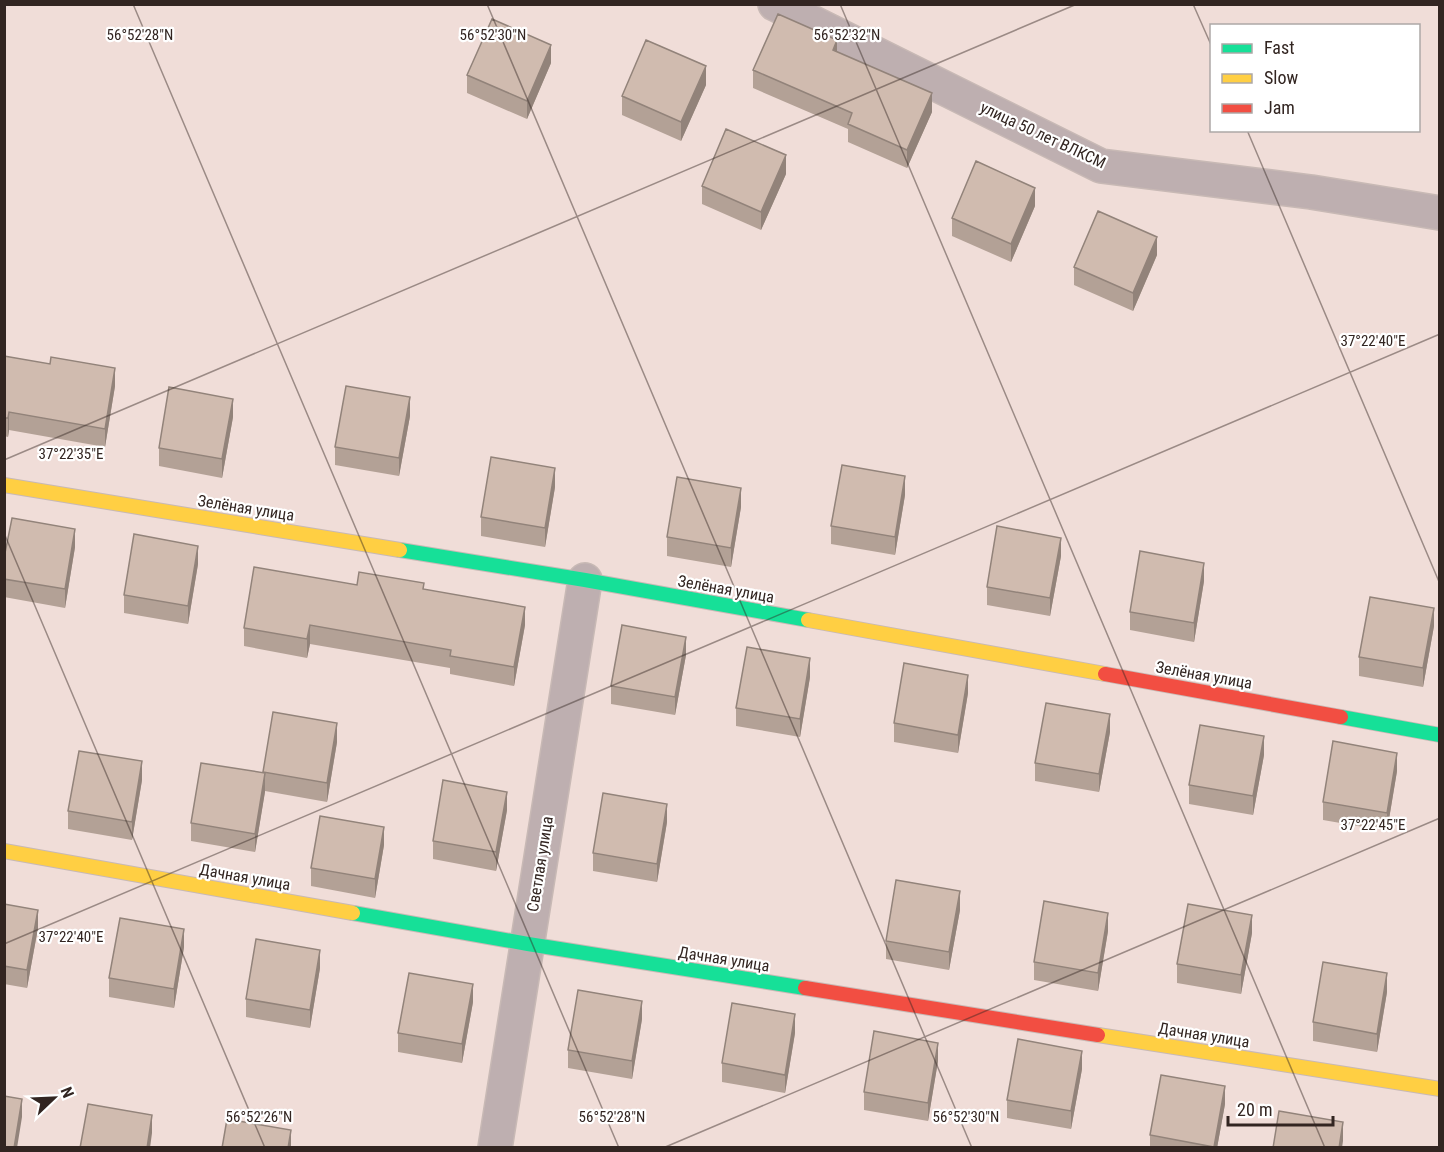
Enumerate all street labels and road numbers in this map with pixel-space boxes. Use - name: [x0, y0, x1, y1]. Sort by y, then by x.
- street label: улица 50 лет ВЛКСМ: [977, 98, 1109, 172]
- street label: Зелёная улица: [196, 491, 296, 525]
- street label: Зелёная улица: [676, 571, 776, 607]
- street label: Зелёная улица: [1154, 657, 1254, 693]
- street label: Светлая улица: [523, 815, 557, 913]
- street label: Дачная улица: [198, 860, 292, 894]
- street label: Дачная улица: [677, 942, 771, 976]
- street label: Дачная улица: [1157, 1018, 1251, 1052]

